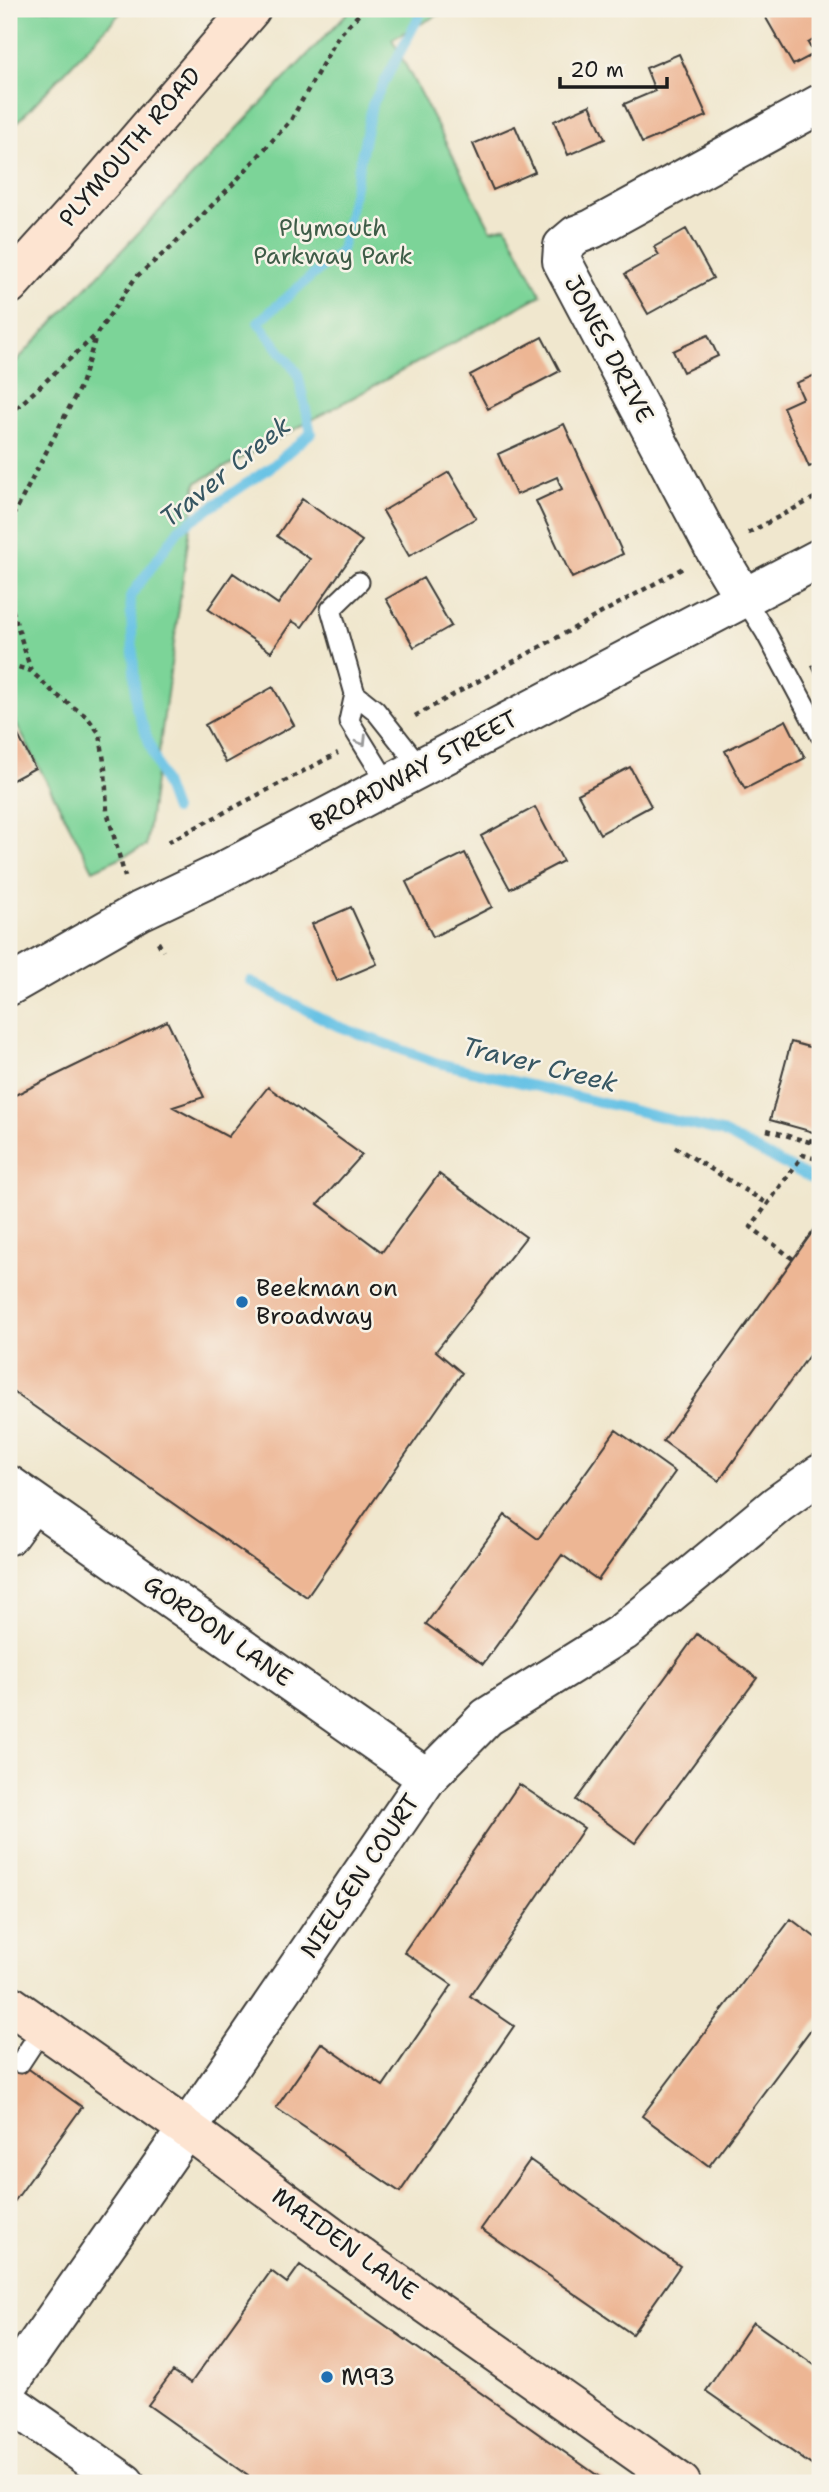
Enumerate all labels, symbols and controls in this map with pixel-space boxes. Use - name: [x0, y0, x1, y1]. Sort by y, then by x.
- scale bar: [560, 46, 666, 90]
- text: 20 m: [570, 56, 624, 84]
- street label: PLYMOUTH ROAD: [52, 60, 208, 234]
- park label: Plymouth Parkway Park: [253, 212, 413, 272]
- street label: JONES DRIVE: [557, 270, 661, 428]
- water label: Traver Creek: [152, 407, 298, 535]
- street label: BROADWAY STREET: [305, 703, 524, 839]
- one-way arrow: [353, 733, 366, 746]
- water label: Traver Creek: [459, 1028, 622, 1100]
- place label: Beekman on Broadway: [256, 1272, 398, 1332]
- marker: Beekman on Broadway: [234, 1294, 250, 1310]
- street label: GORDON LANE: [137, 1568, 299, 1694]
- street label: NIELSEN COURT: [293, 1787, 427, 1964]
- street label: MAIDEN LANE: [265, 2180, 425, 2308]
- place label: M93: [341, 2361, 395, 2393]
- marker: M93: [319, 2369, 335, 2385]

